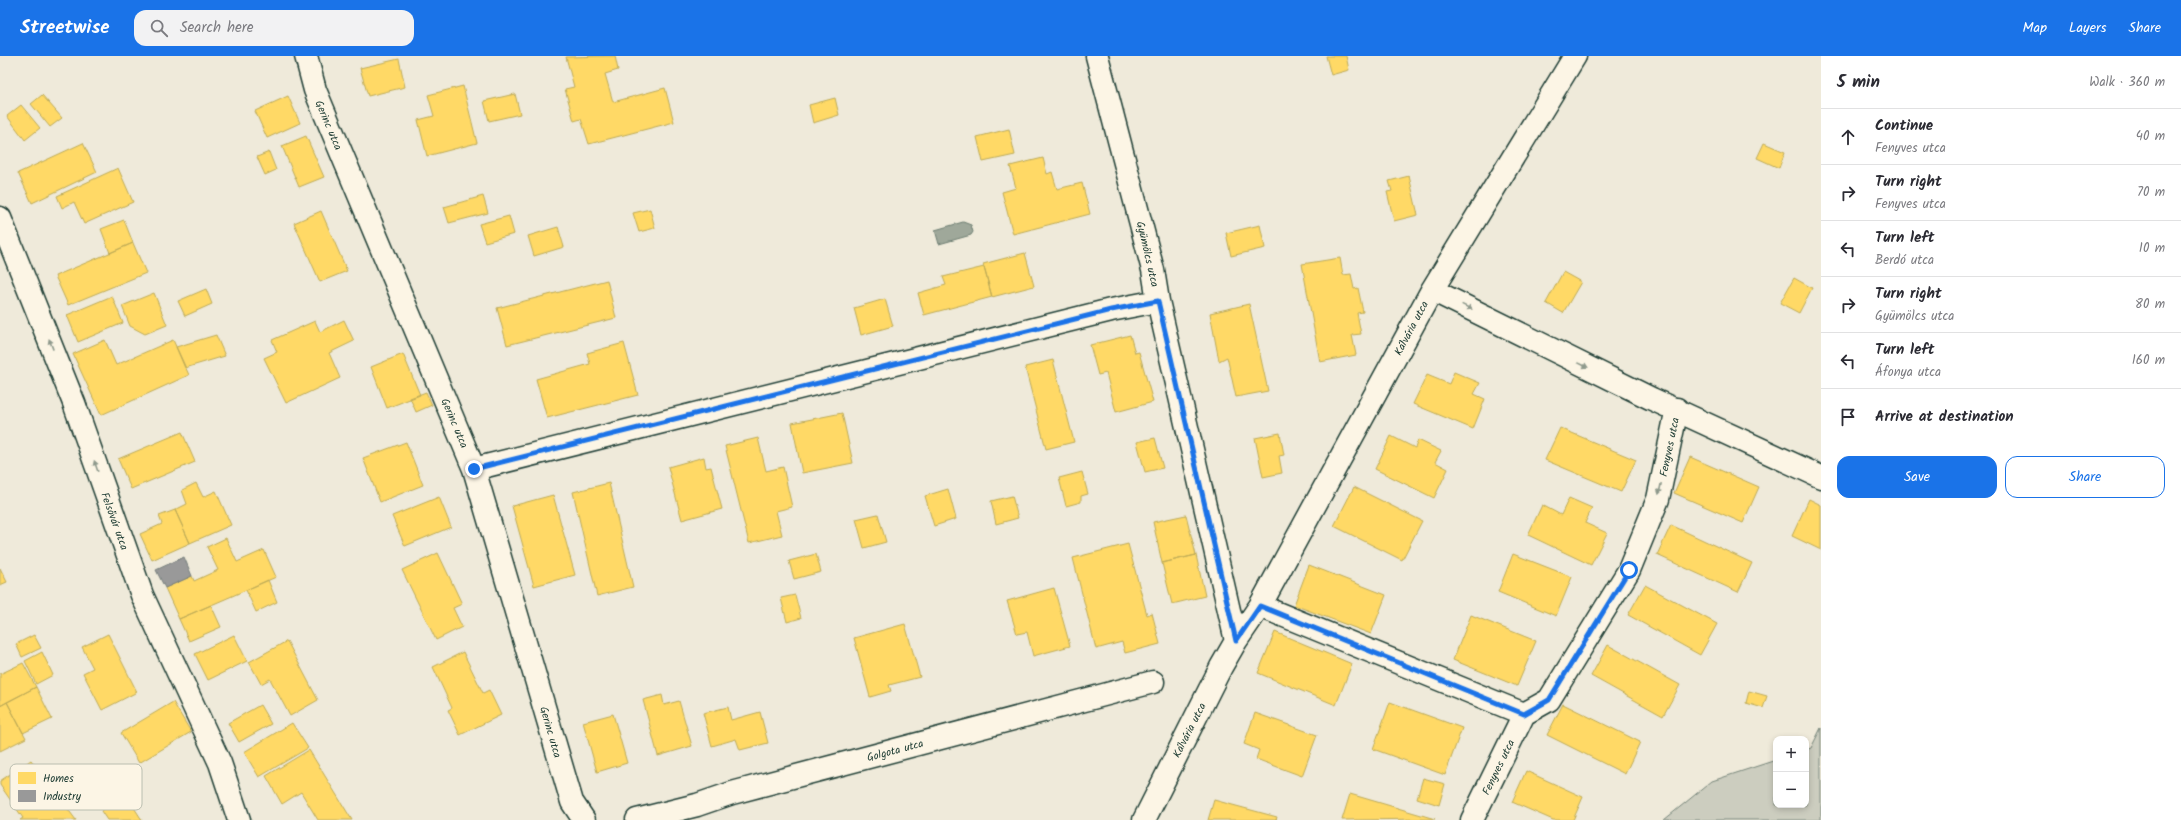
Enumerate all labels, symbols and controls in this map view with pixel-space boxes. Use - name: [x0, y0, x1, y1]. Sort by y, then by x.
- search box: [134, 10, 414, 46]
- text: Streetwise: [20, 13, 110, 43]
- text: Search here: [180, 16, 254, 40]
- icon: search: [148, 17, 170, 39]
- text: Map: [2023, 17, 2047, 39]
- text: Layers: [2069, 17, 2107, 39]
- text: Share: [2129, 17, 2161, 39]
- text: 5 min: [1837, 69, 1880, 96]
- text: Walk · 360 m: [2089, 72, 2165, 93]
- street label: Gerinc utca: [309, 98, 347, 153]
- text: Continue: [1875, 114, 1933, 138]
- icon: ahead: [1837, 126, 1859, 148]
- text: 40 m: [2136, 126, 2165, 147]
- text: Fenyves utca: [1875, 138, 1946, 159]
- text: Turn right: [1875, 170, 1942, 194]
- icon: right: [1837, 182, 1859, 204]
- text: 70 m: [2137, 182, 2165, 203]
- text: Fenyves utca: [1875, 194, 1946, 215]
- street label: Gyümölcs utca: [1131, 219, 1163, 289]
- text: Turn left: [1875, 226, 1935, 250]
- icon: left: [1837, 238, 1859, 260]
- text: 10 m: [2139, 238, 2165, 259]
- text: Berdó utca: [1875, 250, 1934, 271]
- text: Turn right: [1875, 282, 1942, 306]
- icon: right: [1837, 294, 1859, 316]
- text: 80 m: [2135, 294, 2165, 315]
- street label: Kálvária utca: [1390, 298, 1434, 359]
- one-way arrow: [1461, 304, 1472, 310]
- text: Gyümölcs utca: [1875, 306, 1954, 327]
- one-way arrow: [47, 337, 53, 349]
- text: Turn left: [1875, 338, 1935, 362]
- icon: left: [1837, 350, 1859, 372]
- text: 160 m: [2132, 350, 2165, 371]
- one-way arrow: [1577, 362, 1589, 368]
- text: Áfonya utca: [1875, 362, 1941, 383]
- street label: Gerinc utca: [435, 396, 473, 451]
- text: Arrive at destination: [1875, 405, 2014, 429]
- icon: arrive: [1837, 406, 1859, 428]
- street label: Fenyves utca: [1655, 416, 1685, 478]
- button: Save: [1837, 456, 1997, 498]
- button: Share: [2005, 456, 2165, 498]
- one-way arrow: [92, 459, 98, 471]
- route end: [465, 460, 483, 478]
- one-way arrow: [1656, 482, 1662, 495]
- street label: Felsővár utca: [95, 490, 133, 553]
- route start: [1620, 561, 1638, 579]
- street label: Kálvária utca: [1168, 700, 1211, 761]
- street label: Gerinc utca: [534, 704, 566, 760]
- street label: Golgota utca: [865, 735, 926, 767]
- map controls: [1773, 736, 1809, 808]
- button: +: [1773, 736, 1809, 772]
- street label: Fenyves utca: [1478, 737, 1520, 798]
- legend: [10, 764, 142, 810]
- text: Homes: [43, 770, 74, 788]
- button: −: [1773, 772, 1809, 808]
- text: Industry: [43, 788, 82, 806]

